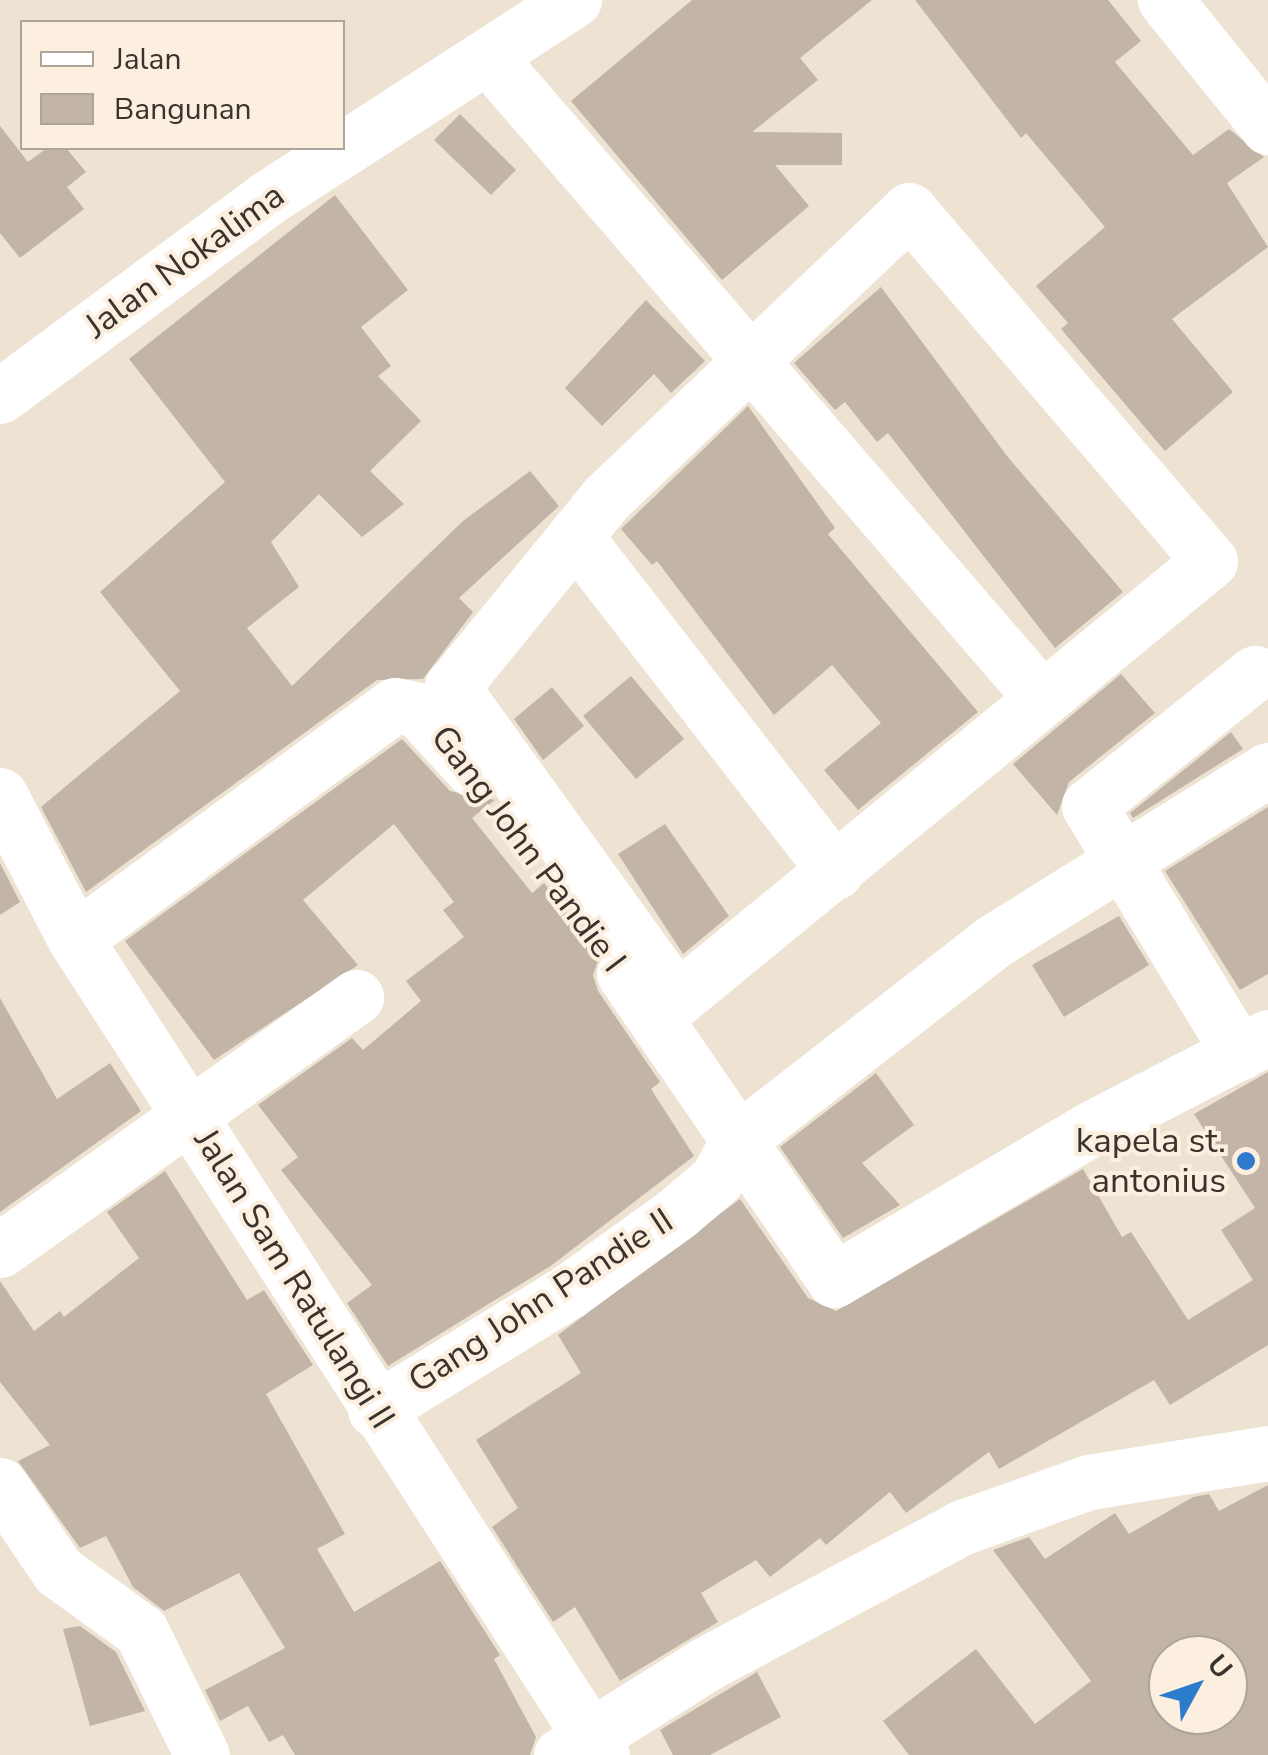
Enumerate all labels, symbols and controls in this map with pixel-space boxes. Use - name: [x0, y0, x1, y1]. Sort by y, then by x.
- legend: [20, 20, 345, 150]
- text: Jalan: [114, 39, 181, 80]
- text: Bangunan: [114, 89, 252, 130]
- street label: Jalan Nokalima: [77, 175, 293, 347]
- street label: Gang John Pandie I: [422, 717, 634, 981]
- place label: kapela st. antonius: [1076, 1120, 1226, 1202]
- street label: Jalan Sam Ratulangi II: [185, 1122, 403, 1436]
- marker: kapela st. antonius: [1235, 1150, 1257, 1172]
- street label: Gang John Pandie II: [401, 1200, 681, 1402]
- north arrow: [1148, 1635, 1248, 1735]
- text: U: [1198, 1647, 1241, 1687]

